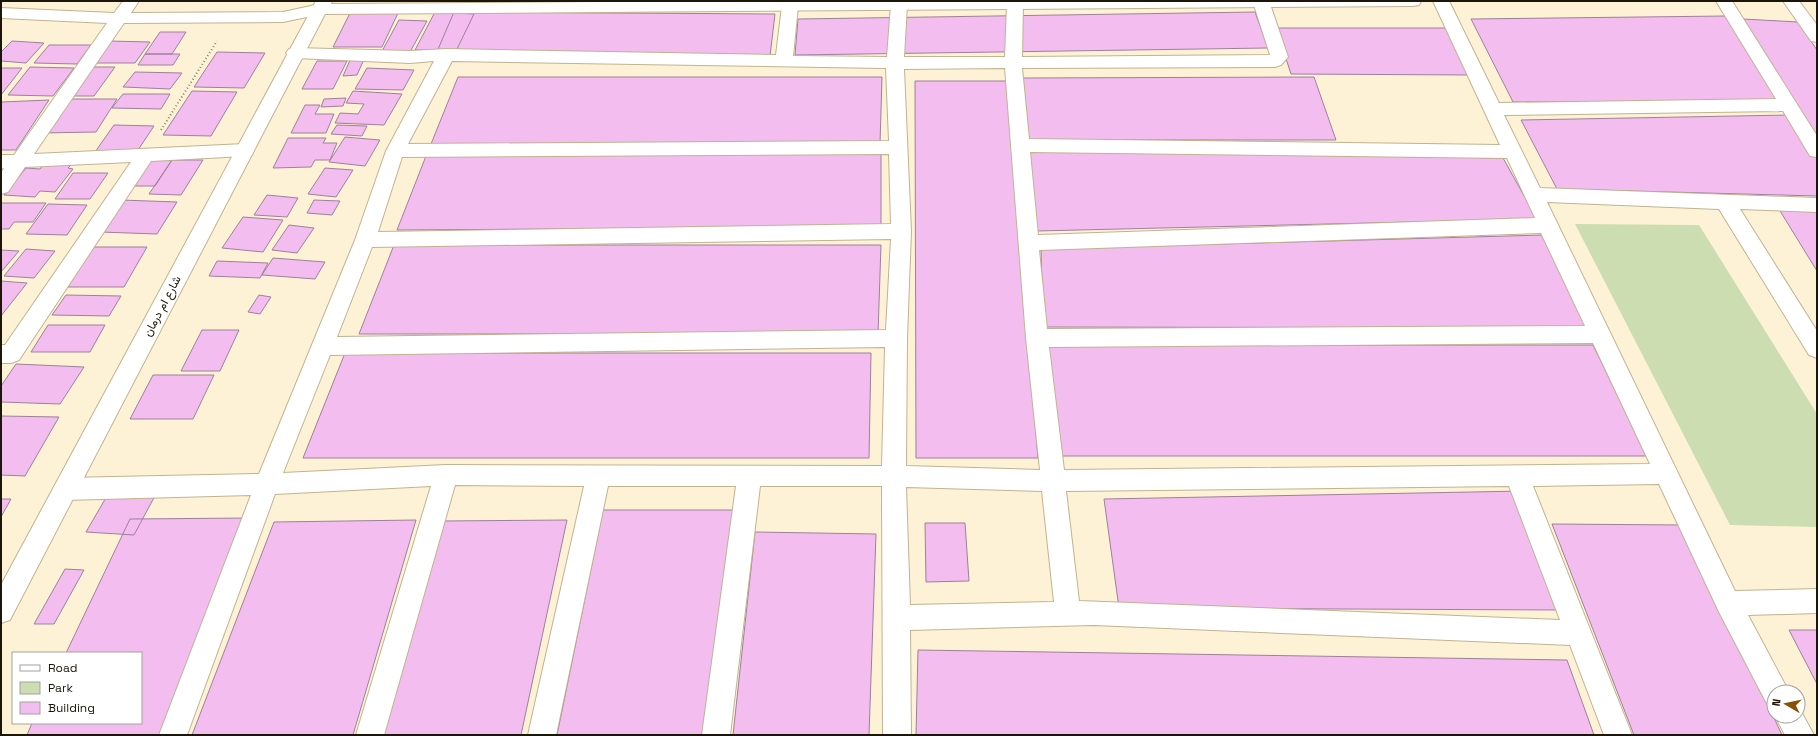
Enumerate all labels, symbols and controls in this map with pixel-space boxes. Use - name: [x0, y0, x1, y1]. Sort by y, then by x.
- street label: شارع ام درمان: [139, 273, 186, 340]
- legend: [12, 652, 142, 724]
- text: Road: [48, 660, 77, 676]
- text: Park: [48, 680, 73, 696]
- north arrow: [1766, 684, 1806, 724]
- text: N: [1769, 698, 1784, 707]
- text: Building: [48, 700, 95, 716]

